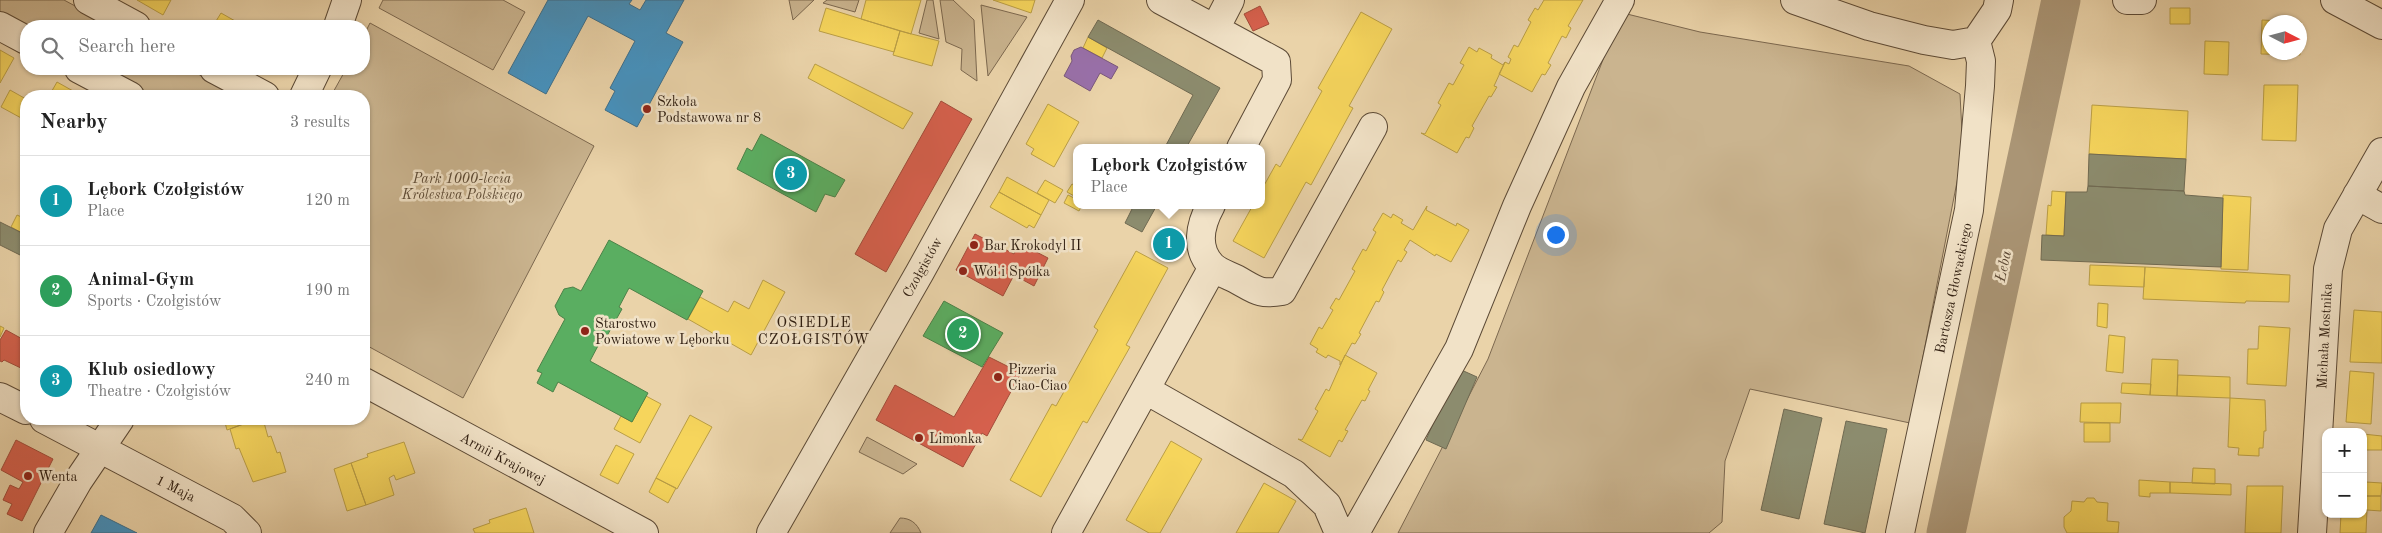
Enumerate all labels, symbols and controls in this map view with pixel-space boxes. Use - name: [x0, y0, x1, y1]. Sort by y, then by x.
- north arrow: [2262, 15, 2307, 60]
- search box: [20, 20, 370, 75]
- icon: search: [38, 34, 66, 62]
- text: Search here: [78, 38, 175, 57]
- place label: Szkoła Podstawowa nr 8: [657, 95, 761, 125]
- marker: Szkoła Podstawowa nr 8: [641, 103, 653, 115]
- text: Nearby: [40, 112, 108, 133]
- text: 3 results: [290, 115, 350, 131]
- popup: [1073, 144, 1265, 209]
- pin: 3: [775, 155, 807, 193]
- text: Lębork Czołgistów: [1090, 157, 1248, 176]
- park label: Park 1000-lecia Królestwa Polskiego: [401, 172, 522, 203]
- text: Place: [1090, 180, 1128, 196]
- text: Lębork Czołgistów: [87, 181, 244, 200]
- text: 1: [51, 193, 61, 209]
- text: 120 m: [305, 193, 350, 209]
- text: Place: [87, 204, 124, 220]
- street label: Bartosza Głowackiego: [1933, 221, 1975, 355]
- your location: [1543, 222, 1569, 248]
- pin: 1: [1153, 225, 1185, 263]
- street label: Czołgistów: [901, 235, 945, 300]
- marker: Bar Krokodyl II: [968, 239, 980, 251]
- place label: Bar Krokodyl II: [984, 239, 1081, 253]
- water label: Łeba: [1994, 249, 2015, 284]
- marker: Wół i Spółka: [957, 265, 969, 277]
- place label: Wół i Spółka: [973, 265, 1050, 279]
- text: Animal-Gym: [87, 271, 194, 290]
- text: 2: [51, 283, 61, 299]
- text: 190 m: [305, 283, 350, 299]
- street label: Michała Mostnika: [2315, 283, 2335, 389]
- text: Sports · Czołgistów: [87, 294, 221, 310]
- pin: 2: [947, 315, 979, 353]
- district label: OSIEDLE CZOŁGISTÓW: [758, 316, 870, 348]
- place label: Starostwo Powiatowe w Lęborku: [595, 317, 730, 347]
- marker: Starostwo Powiatowe w Lęborku: [579, 325, 591, 337]
- text: Klub osiedlowy: [87, 361, 216, 380]
- place label: Pizzeria Ciao-Ciao: [1008, 363, 1067, 393]
- marker: Pizzeria Ciao-Ciao: [992, 371, 1004, 383]
- text: 3: [51, 373, 61, 389]
- text: 240 m: [305, 373, 350, 389]
- text: Theatre · Czołgistów: [87, 384, 231, 400]
- map controls: [2322, 428, 2367, 518]
- button: +: [2322, 428, 2367, 473]
- street label: Armii Krajowej: [457, 430, 548, 487]
- marker: Limonka: [913, 432, 925, 444]
- place label: Limonka: [929, 432, 982, 446]
- marker: Wenta: [22, 470, 34, 482]
- place label: Wenta: [38, 470, 78, 484]
- street label: 1 Maja: [154, 473, 198, 505]
- button: −: [2322, 473, 2367, 518]

